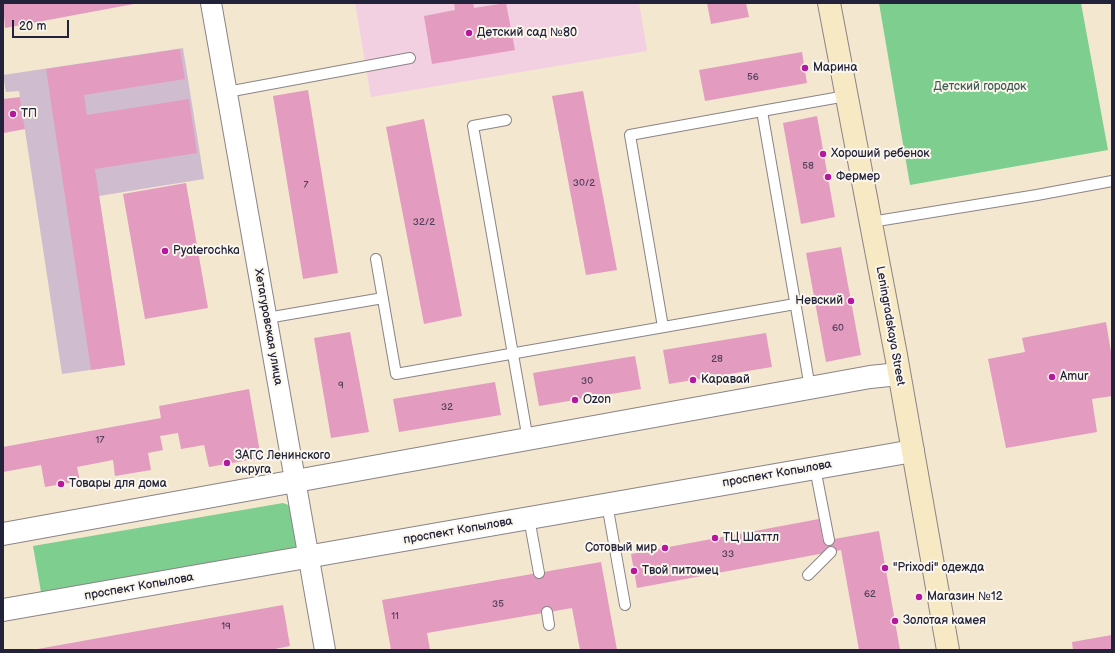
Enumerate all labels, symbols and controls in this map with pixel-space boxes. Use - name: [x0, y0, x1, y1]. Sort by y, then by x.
- scale bar: [14, 12, 71, 38]
- text: 20 m: [19, 19, 46, 34]
- place label: Детский сад №80: [477, 26, 577, 40]
- marker: Детский сад №80: [464, 28, 474, 38]
- place label: Марина: [813, 61, 857, 75]
- marker: Марина: [800, 63, 810, 73]
- house number: 56: [747, 71, 759, 83]
- park label: Детский городок: [934, 80, 1026, 94]
- place label: ТП: [21, 107, 37, 121]
- marker: ТП: [8, 109, 18, 119]
- place label: Хороший ребенок: [831, 147, 930, 161]
- marker: Хороший ребенок: [818, 149, 828, 159]
- house number: 58: [802, 160, 814, 172]
- place label: Фермер: [836, 170, 880, 184]
- marker: Фермер: [823, 172, 833, 182]
- house number: 30/2: [573, 177, 595, 189]
- house number: 7: [304, 179, 308, 191]
- house number: 32/2: [413, 216, 435, 228]
- place label: Pyaterochka: [173, 244, 240, 258]
- marker: Pyaterochka: [160, 246, 170, 256]
- street label: Leningradskaya Street: [872, 265, 908, 387]
- street label: Хетагуровская улица: [251, 268, 285, 386]
- place label: Невский: [795, 294, 843, 308]
- marker: Невский: [846, 296, 856, 306]
- house number: 60: [832, 322, 844, 334]
- house number: 28: [711, 353, 723, 365]
- place label: Amur: [1060, 370, 1088, 384]
- marker: Amur: [1047, 372, 1057, 382]
- place label: Каравай: [701, 373, 750, 387]
- house number: 30: [581, 375, 593, 387]
- marker: Каравай: [688, 375, 698, 385]
- house number: 9: [338, 379, 344, 391]
- place label: Ozon: [583, 393, 611, 407]
- marker: Ozon: [570, 395, 580, 405]
- house number: 32: [441, 401, 453, 413]
- house number: 17: [96, 434, 104, 446]
- place label: ЗАГС Ленинского округа: [235, 449, 330, 477]
- street label: проспект Копылова: [721, 457, 833, 491]
- marker: ЗАГС Ленинского округа: [222, 458, 232, 468]
- place label: Товары для дома: [69, 477, 167, 491]
- marker: Товары для дома: [56, 479, 66, 489]
- street label: проспект Копылова: [402, 514, 514, 548]
- place label: ТЦ Шаттл: [723, 531, 779, 545]
- marker: ТЦ Шаттл: [710, 533, 720, 543]
- place label: Сотовый мир: [585, 541, 657, 555]
- marker: Сотовый мир: [660, 543, 670, 553]
- house number: 33: [722, 548, 734, 560]
- place label: "Prixodi" одежда: [893, 561, 984, 575]
- marker: "Prixodi" одежда: [880, 563, 890, 573]
- place label: Твой питомец: [642, 564, 719, 578]
- marker: Твой питомец: [629, 566, 639, 576]
- street label: проспект Копылова: [83, 570, 195, 604]
- house number: 62: [864, 588, 876, 600]
- place label: Магазин №12: [927, 590, 1003, 604]
- marker: Магазин №12: [914, 592, 924, 602]
- house number: 35: [492, 598, 504, 610]
- house number: 11: [391, 610, 399, 622]
- place label: Золотая камея: [903, 614, 986, 628]
- marker: Золотая камея: [890, 616, 900, 626]
- house number: 19: [221, 620, 231, 632]

